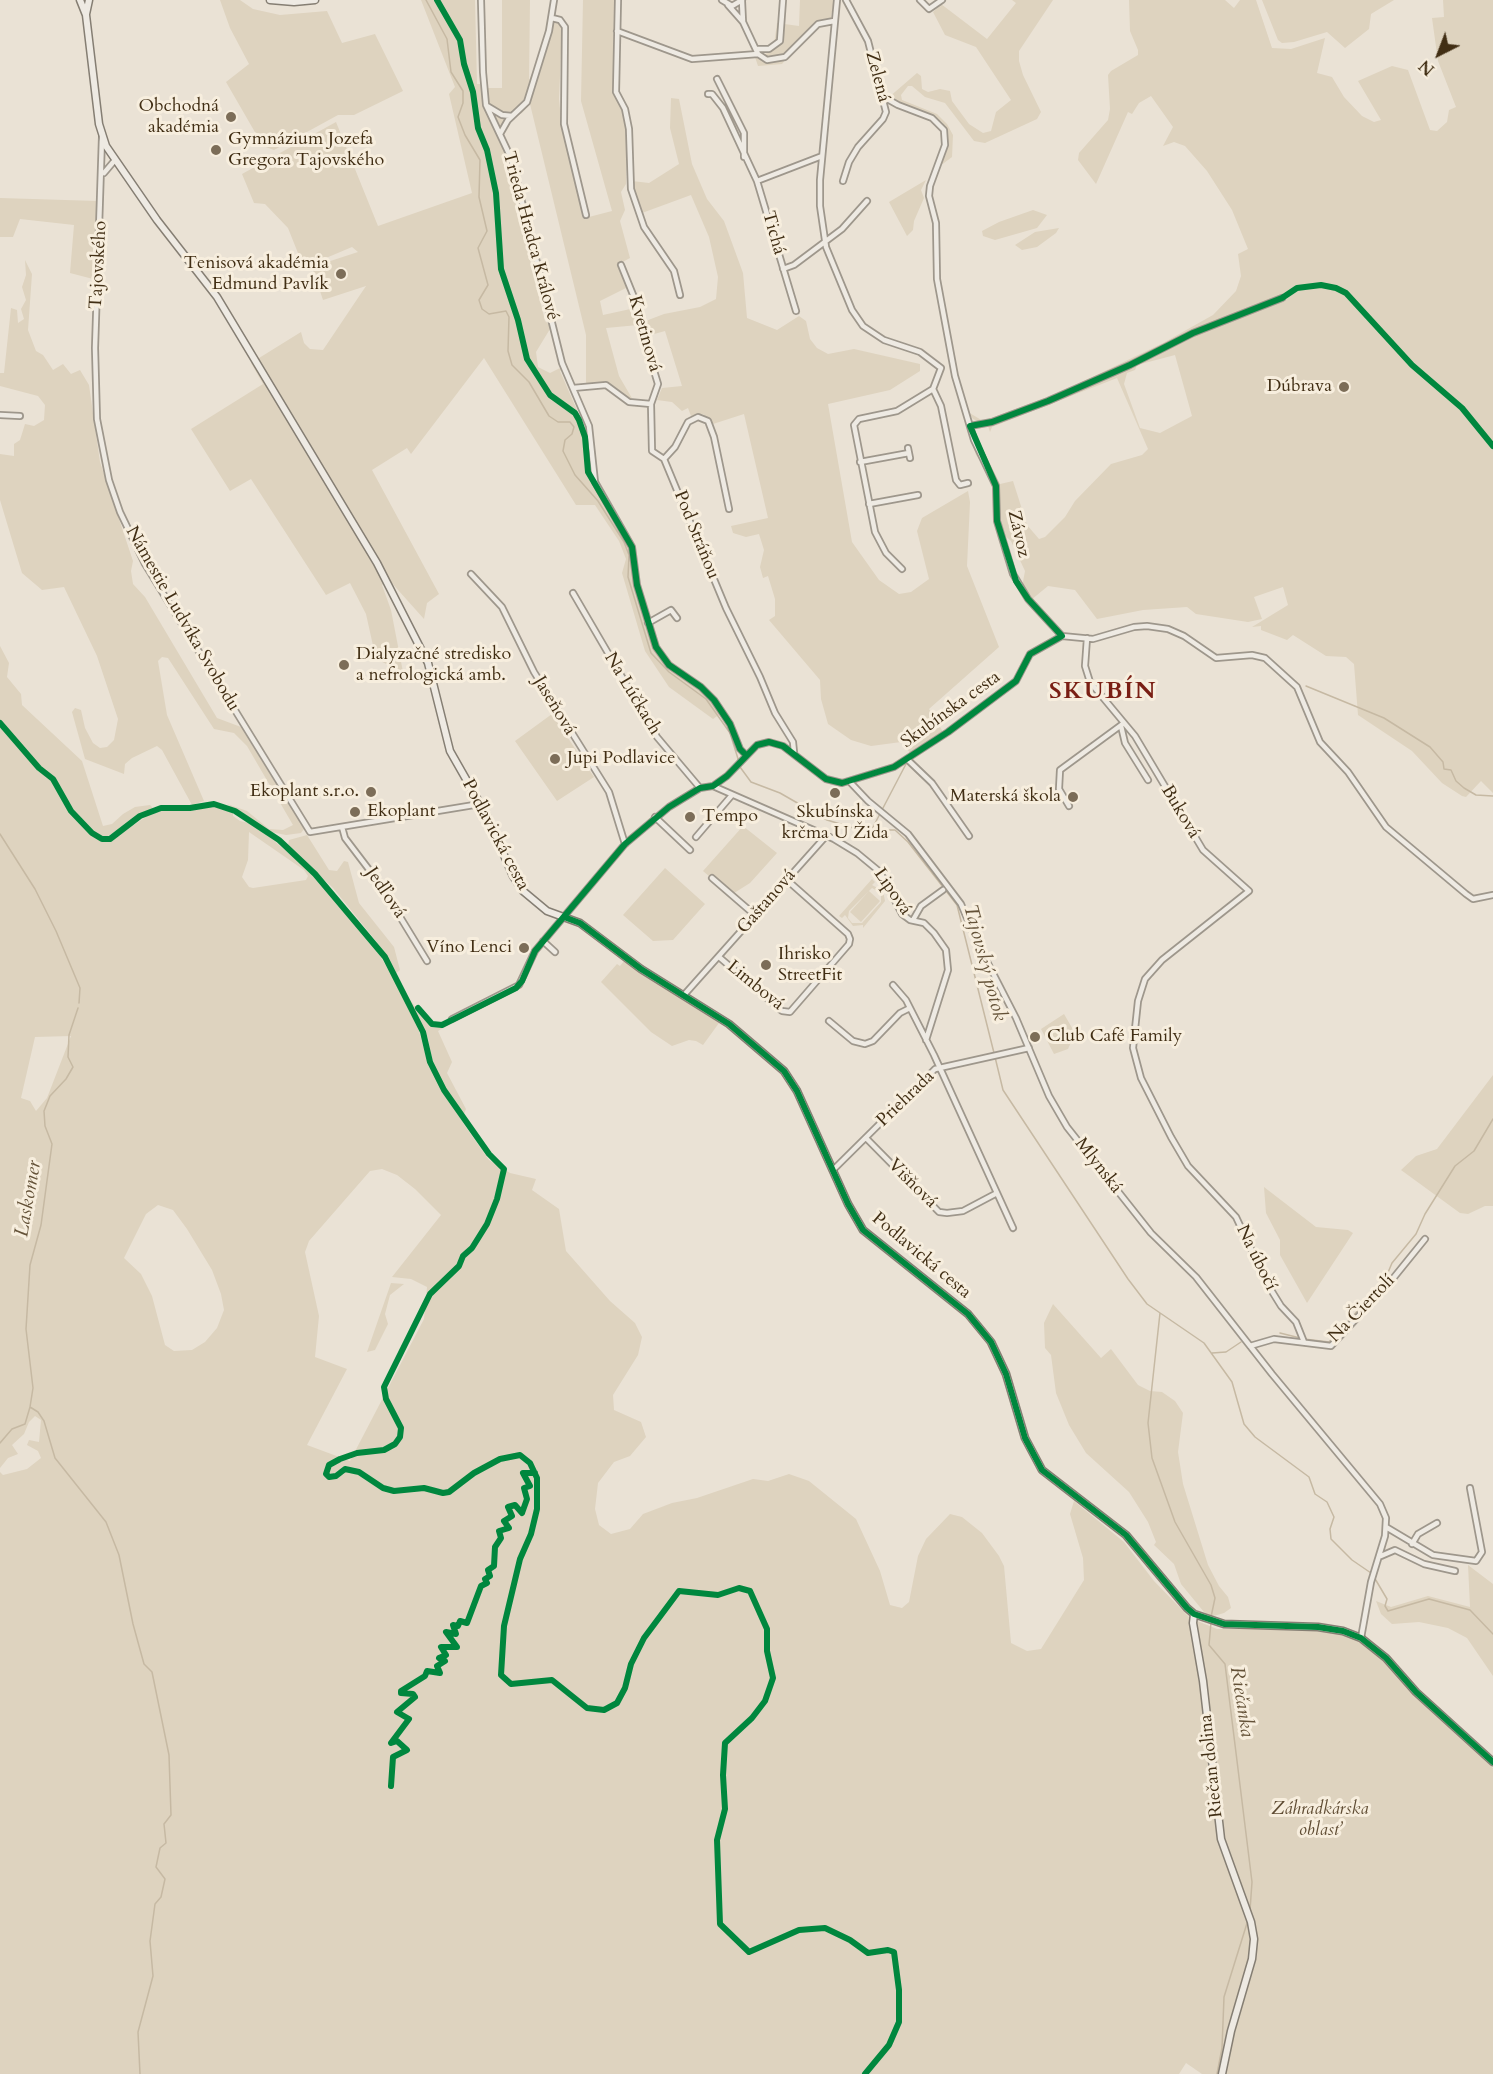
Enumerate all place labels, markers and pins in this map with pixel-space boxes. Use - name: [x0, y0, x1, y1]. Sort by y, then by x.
- place label: Obchodná akadémia: [138, 96, 219, 138]
- marker: Obchodná akadémia: [224, 110, 238, 124]
- place label: Gymnázium Jozefa Gregora Tajovského: [228, 129, 384, 172]
- marker: Gymnázium Jozefa Gregora Tajovského: [209, 143, 223, 157]
- place label: Tenisová akadémia Edmund Pavlík: [184, 253, 329, 296]
- marker: Tenisová akadémia Edmund Pavlík: [334, 267, 348, 281]
- place label: Dúbrava: [1267, 376, 1332, 398]
- marker: Dúbrava: [1337, 380, 1351, 394]
- place label: Dialyzačné stredisko a nefrologická amb.: [356, 644, 511, 686]
- marker: Dialyzačné stredisko a nefrologická amb.: [337, 658, 351, 672]
- place label: Jupi Podlavice: [567, 748, 675, 770]
- marker: Jupi Podlavice: [548, 752, 562, 766]
- place label: Ekoplant s.r.o.: [250, 781, 359, 803]
- marker: Ekoplant s.r.o.: [364, 785, 378, 799]
- marker: Skubínska krčma U Žida: [828, 786, 842, 800]
- place label: Materská škola: [950, 786, 1061, 808]
- marker: Materská škola: [1066, 790, 1080, 804]
- place label: Ekoplant: [367, 801, 435, 823]
- place label: Skubínska krčma U Žida: [781, 802, 889, 844]
- marker: Ekoplant: [348, 805, 362, 819]
- place label: Tempo: [702, 806, 758, 828]
- marker: Tempo: [683, 810, 697, 824]
- place label: Víno Lenci: [426, 937, 512, 959]
- marker: Víno Lenci: [517, 941, 531, 955]
- place label: Ihrisko StreetFit: [778, 944, 842, 986]
- marker: Ihrisko StreetFit: [759, 958, 773, 972]
- place label: Club Café Family: [1047, 1026, 1182, 1048]
- marker: Club Café Family: [1028, 1030, 1042, 1044]

